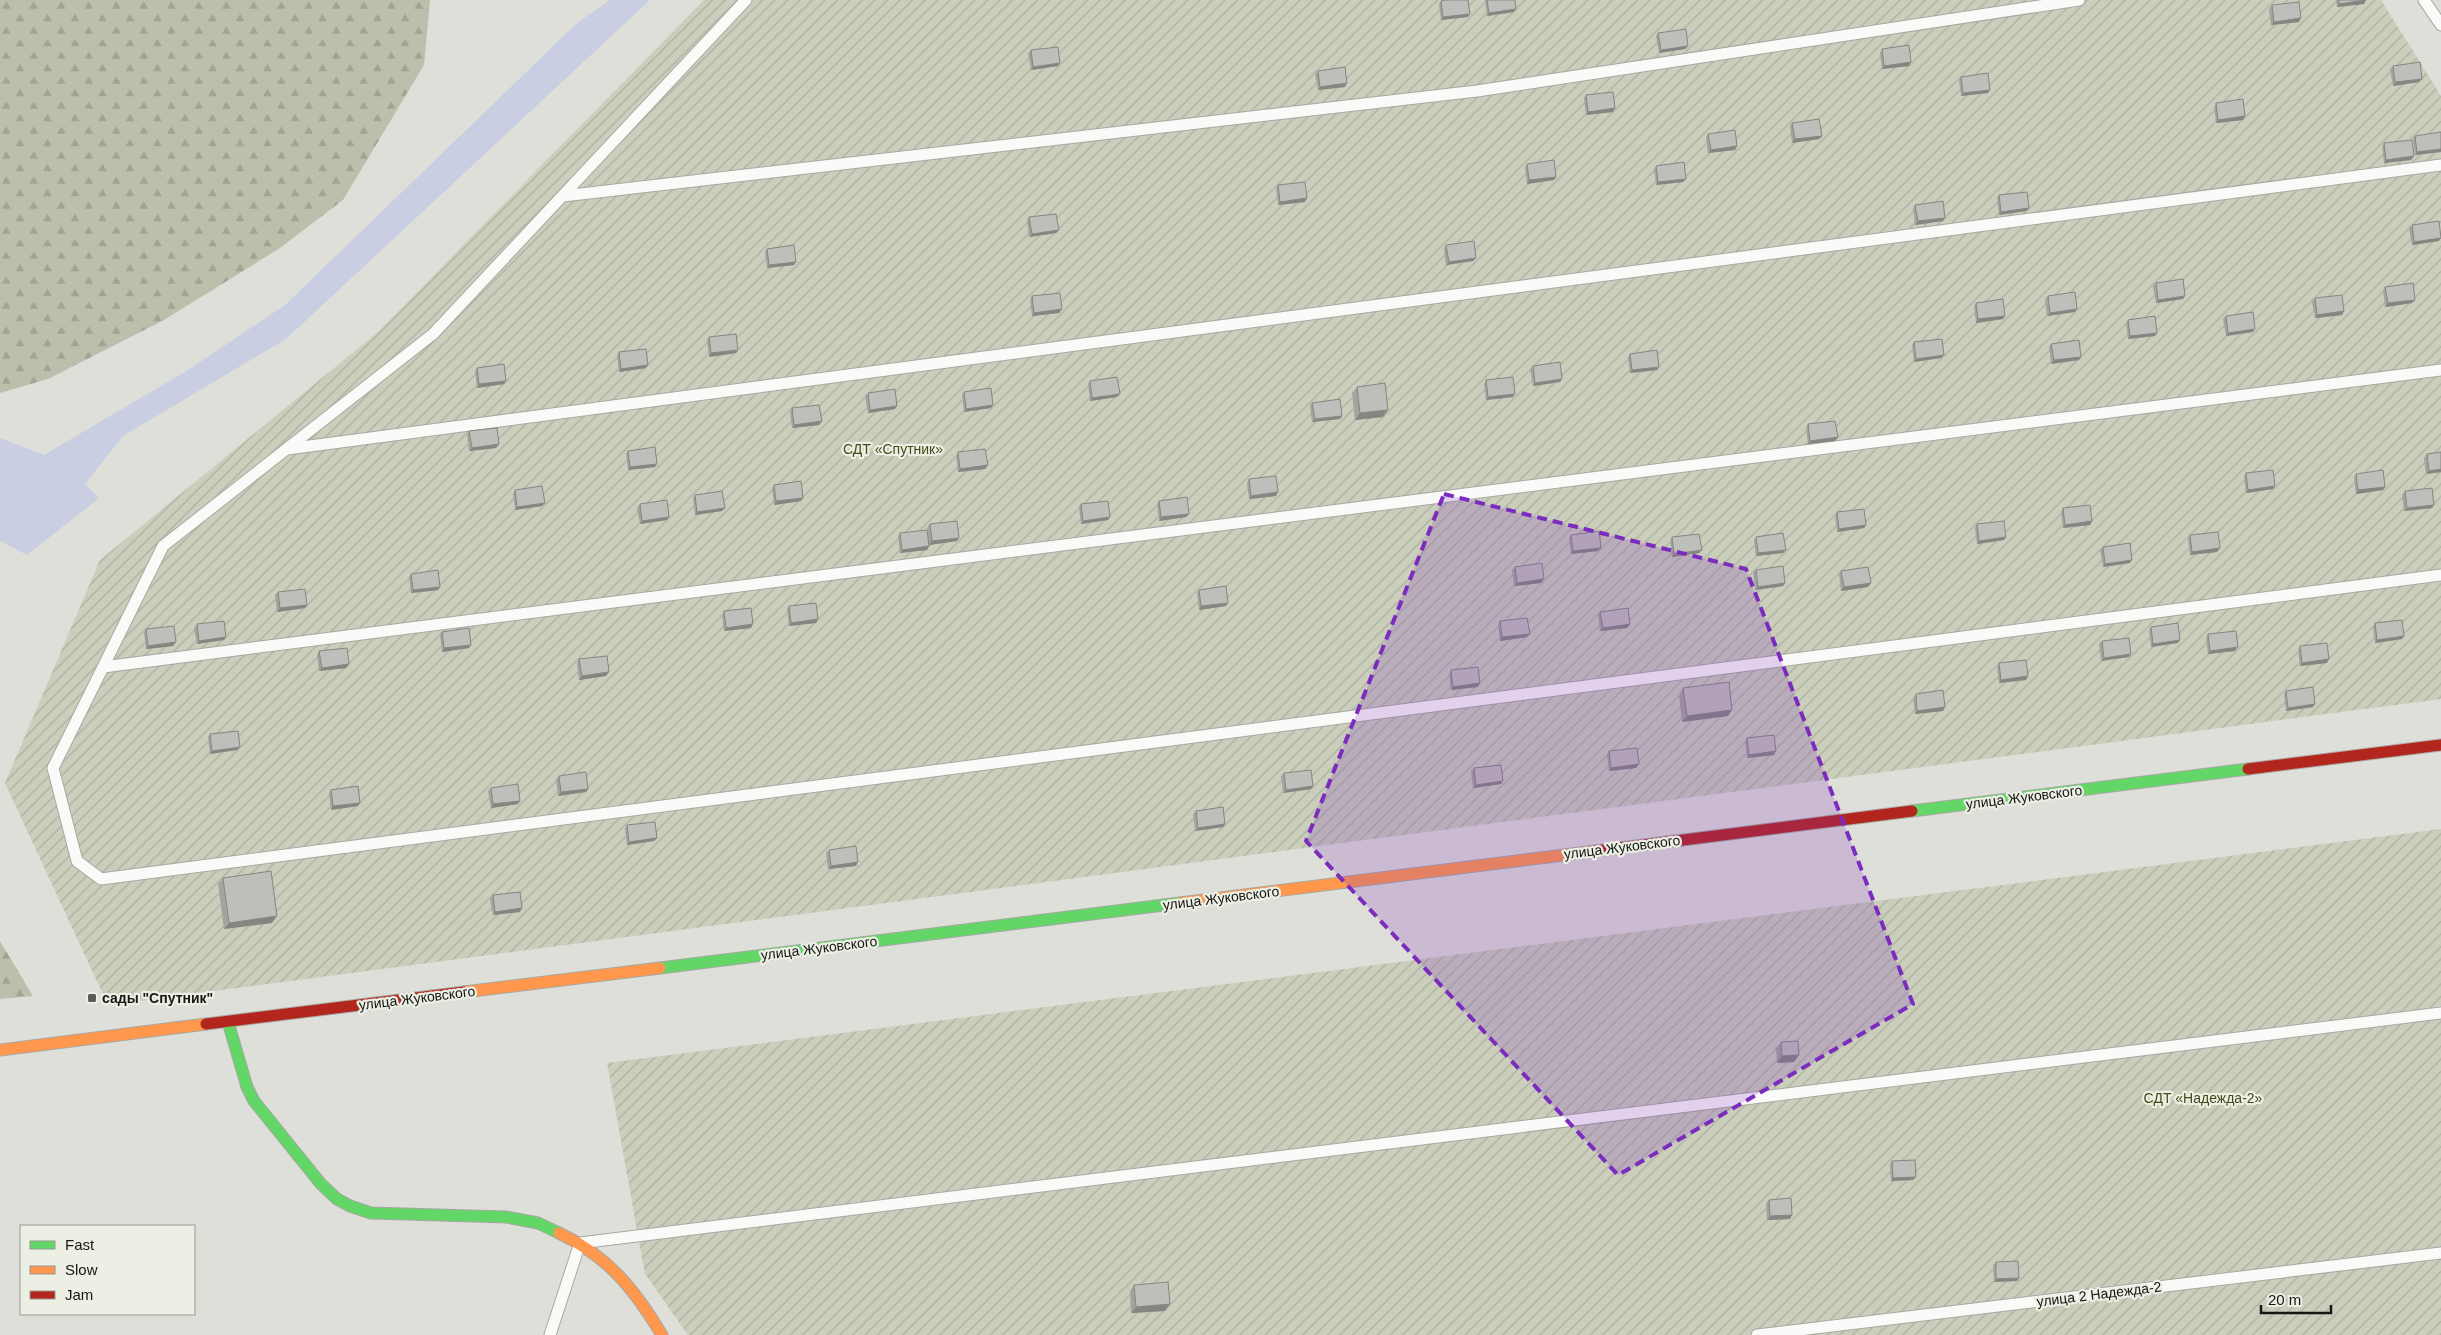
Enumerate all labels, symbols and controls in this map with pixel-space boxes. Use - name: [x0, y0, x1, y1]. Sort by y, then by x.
- park label: СДТ «Спутник»: [843, 441, 943, 457]
- street label: улица Жуковского: [1965, 782, 2083, 812]
- street label: улица Жуковского: [1563, 832, 1681, 862]
- street label: улица Жуковского: [1162, 883, 1280, 913]
- street label: улица Жуковского: [760, 933, 878, 963]
- street label: улица Жуковского: [358, 983, 476, 1013]
- place label: сады "Спутник": [102, 990, 213, 1006]
- marker: сады "Спутник": [86, 992, 98, 1004]
- park label: СДТ «Надежда-2»: [2144, 1090, 2263, 1106]
- legend: [20, 1225, 195, 1315]
- text: Fast: [65, 1236, 95, 1253]
- text: Slow: [65, 1261, 98, 1278]
- street label: улица 2 Надежда-2: [2036, 1278, 2162, 1310]
- scale bar: [2261, 1282, 2331, 1314]
- text: Jam: [65, 1286, 93, 1303]
- text: 20 m: [2268, 1291, 2301, 1308]

